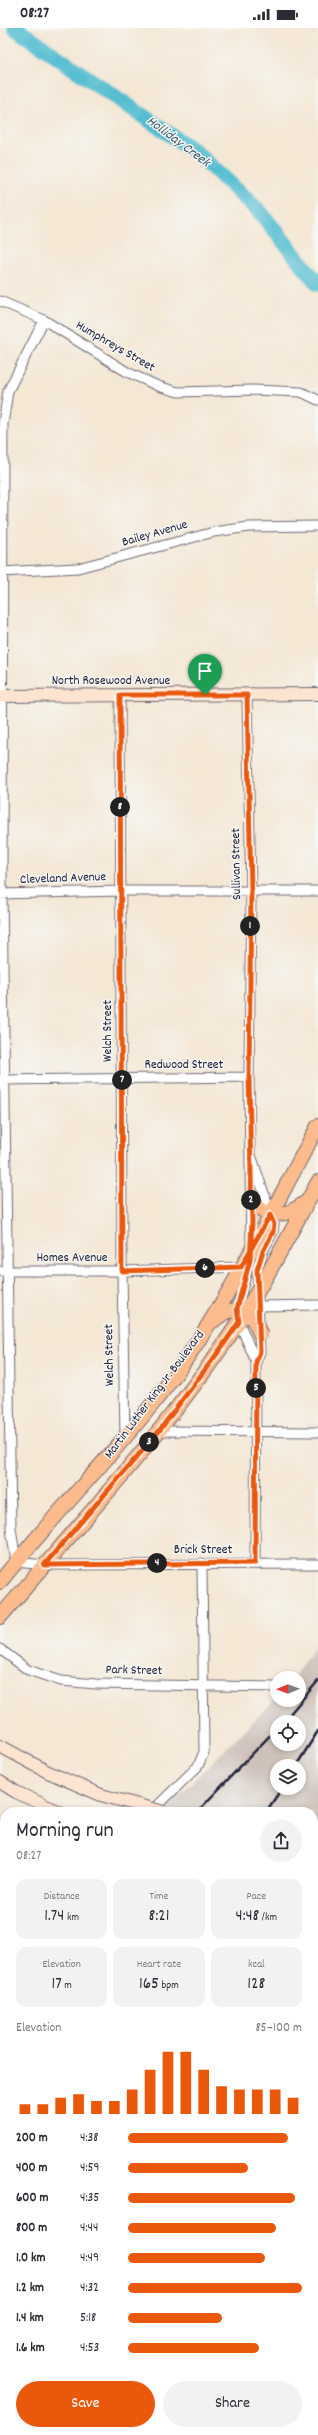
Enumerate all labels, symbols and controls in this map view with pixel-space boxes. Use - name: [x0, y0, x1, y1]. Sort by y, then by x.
- text: 08:27: [20, 3, 49, 25]
- water label: Holliday Creek: [142, 112, 215, 173]
- street label: Humphreys Street: [72, 317, 158, 378]
- street label: Bailey Avenue: [120, 516, 190, 552]
- pin: [188, 654, 222, 695]
- icon: arrive: [194, 660, 216, 682]
- street label: North Rosewood Avenue: [52, 672, 171, 691]
- pin: 8: [110, 797, 130, 817]
- text: 8: [118, 799, 122, 815]
- street label: Sullivan Street: [227, 828, 247, 900]
- street label: Cleveland Avenue: [20, 868, 107, 890]
- pin: 1: [240, 916, 260, 936]
- text: 1: [249, 918, 251, 934]
- street label: Welch Street: [99, 1000, 118, 1062]
- street label: Redwood Street: [145, 1056, 224, 1075]
- pin: 7: [112, 1070, 132, 1090]
- text: 7: [120, 1072, 124, 1088]
- pin: 2: [241, 1190, 261, 1210]
- text: 2: [249, 1192, 253, 1208]
- street label: Homes Avenue: [36, 1249, 108, 1268]
- pin: 6: [195, 1258, 215, 1278]
- text: 6: [202, 1260, 208, 1276]
- street label: Welch Street: [100, 1324, 120, 1386]
- street label: Martin Luther King Jr. Boulevard: [100, 1327, 210, 1463]
- pin: 5: [246, 1378, 266, 1398]
- text: 5: [253, 1380, 259, 1396]
- pin: 3: [139, 1432, 159, 1452]
- text: 3: [147, 1434, 151, 1450]
- street label: Brick Street: [174, 1541, 232, 1560]
- pin: 4: [147, 1553, 167, 1573]
- text: 4: [155, 1555, 159, 1571]
- street label: Park Street: [105, 1661, 163, 1681]
- north arrow: [270, 1671, 306, 1707]
- map controls: [270, 1671, 306, 1795]
- button: locate: [270, 1715, 306, 1751]
- button: layers: [270, 1759, 306, 1795]
- text: Morning run: [16, 1816, 114, 1847]
- button: share: [260, 1820, 302, 1862]
- text: 08:27: [16, 1847, 41, 1866]
- text: Distance: [44, 1889, 80, 1905]
- text: Time: [150, 1889, 168, 1905]
- text: Pace: [247, 1889, 266, 1905]
- text: 1.74: [44, 1905, 64, 1929]
- text: 8:21: [149, 1905, 169, 1929]
- text: 4:48: [236, 1905, 259, 1929]
- text: km: [64, 1910, 79, 1926]
- text: /km: [259, 1910, 277, 1926]
- text: Elevation: [43, 1957, 81, 1973]
- text: Heart rate: [137, 1957, 181, 1973]
- text: kcal: [248, 1957, 265, 1973]
- text: 17: [52, 1973, 62, 1997]
- text: 165: [139, 1973, 159, 1997]
- text: 128: [247, 1973, 265, 1997]
- text: m: [62, 1978, 72, 1994]
- text: bpm: [159, 1978, 179, 1994]
- text: Elevation: [16, 2019, 61, 2038]
- text: 85–100 m: [255, 2019, 302, 2038]
- text: 200 m: [16, 2129, 48, 2148]
- text: 4:38: [80, 2129, 99, 2148]
- text: 400 m: [16, 2159, 47, 2178]
- text: 4:59: [80, 2159, 100, 2178]
- text: 600 m: [16, 2189, 48, 2208]
- text: 4:35: [80, 2189, 99, 2208]
- text: 800 m: [16, 2219, 47, 2238]
- text: 4:44: [80, 2219, 98, 2238]
- text: 1.0 km: [16, 2249, 45, 2268]
- text: 4:49: [80, 2249, 99, 2268]
- text: 1.2 km: [16, 2279, 44, 2298]
- text: 4:32: [80, 2279, 99, 2298]
- text: 1.4 km: [16, 2309, 44, 2328]
- text: 5:18: [80, 2309, 96, 2328]
- text: 1.6 km: [16, 2339, 45, 2358]
- text: 4:53: [80, 2339, 99, 2358]
- button: Save: [16, 2381, 155, 2427]
- button: Share: [163, 2381, 302, 2427]

